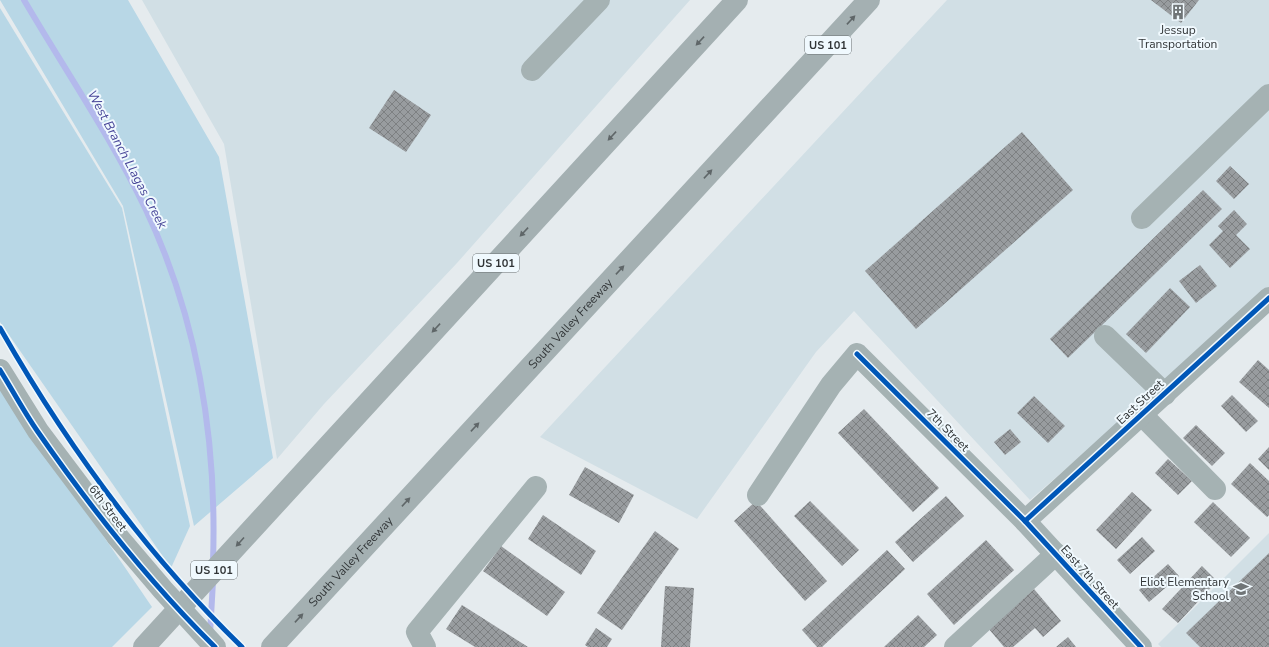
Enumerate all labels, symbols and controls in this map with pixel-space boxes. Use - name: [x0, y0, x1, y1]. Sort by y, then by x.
- building icon: Jessup Transportation: [1169, 3, 1187, 21]
- one-way arrow: [846, 15, 855, 25]
- place label: Jessup Transportation: [1139, 22, 1217, 52]
- one-way arrow: [696, 36, 705, 45]
- road number: US 101: [805, 36, 851, 54]
- water label: West Branch Llagas Creek: [83, 87, 172, 232]
- one-way arrow: [607, 131, 617, 141]
- one-way arrow: [703, 170, 712, 179]
- one-way arrow: [519, 227, 529, 237]
- road number: US 101: [473, 254, 519, 272]
- one-way arrow: [615, 265, 625, 275]
- street label: South Valley Freeway: [525, 274, 617, 372]
- one-way arrow: [431, 323, 441, 333]
- street label: East Street: [1113, 375, 1168, 428]
- street label: 7th Street: [923, 405, 973, 455]
- one-way arrow: [470, 422, 479, 433]
- street label: 6th Street: [85, 482, 131, 535]
- one-way arrow: [401, 497, 411, 507]
- street label: South Valley Freeway: [305, 513, 397, 610]
- one-way arrow: [235, 537, 244, 547]
- street label: East 7th Street: [1057, 542, 1123, 613]
- road number: US 101: [191, 561, 237, 579]
- place label: Eliot Elementary School: [1140, 574, 1230, 604]
- school or university icon: Eliot Elementary School: [1232, 580, 1250, 598]
- one-way arrow: [294, 613, 304, 623]

